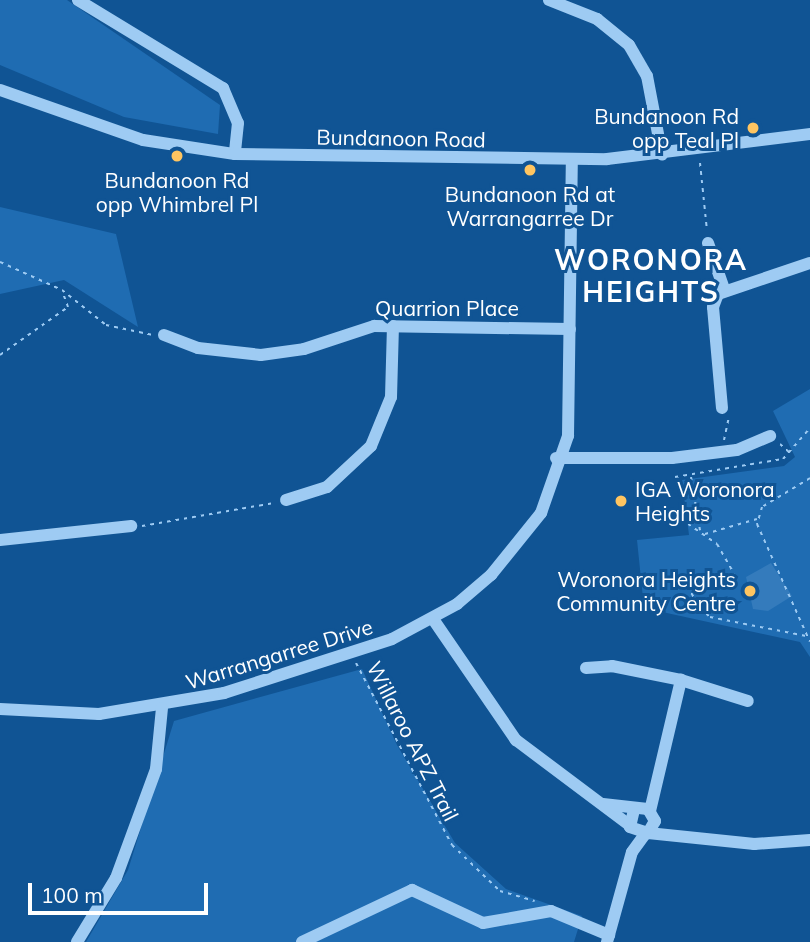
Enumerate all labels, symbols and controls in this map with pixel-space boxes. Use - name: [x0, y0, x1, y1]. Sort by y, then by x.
- place label: Bundanoon Rd opp Teal Pl: [594, 103, 739, 153]
- marker: Bundanoon Rd opp Teal Pl: [745, 120, 761, 136]
- street label: Bundanoon Road: [316, 124, 486, 152]
- marker: Bundanoon Rd opp Whimbrel Pl: [169, 148, 185, 164]
- marker: Bundanoon Rd at Warrangarree Dr: [522, 162, 538, 178]
- place label: Bundanoon Rd opp Whimbrel Pl: [96, 167, 258, 217]
- place label: Bundanoon Rd at Warrangarree Dr: [445, 181, 615, 231]
- district label: WORONORA HEIGHTS: [555, 243, 747, 309]
- street label: Quarrion Place: [375, 295, 519, 321]
- place label: IGA Woronora Heights: [635, 476, 775, 526]
- marker: IGA Woronora Heights: [613, 493, 629, 509]
- place label: Woronora Heights Community Centre: [556, 566, 736, 616]
- marker: Woronora Heights Community Centre: [742, 583, 758, 599]
- street label: Warrangarree Drive: [182, 614, 376, 694]
- street label: Willaroo APZ Trail: [362, 657, 464, 825]
- scale bar: [32, 869, 212, 913]
- text: 100 m: [41, 882, 103, 908]

